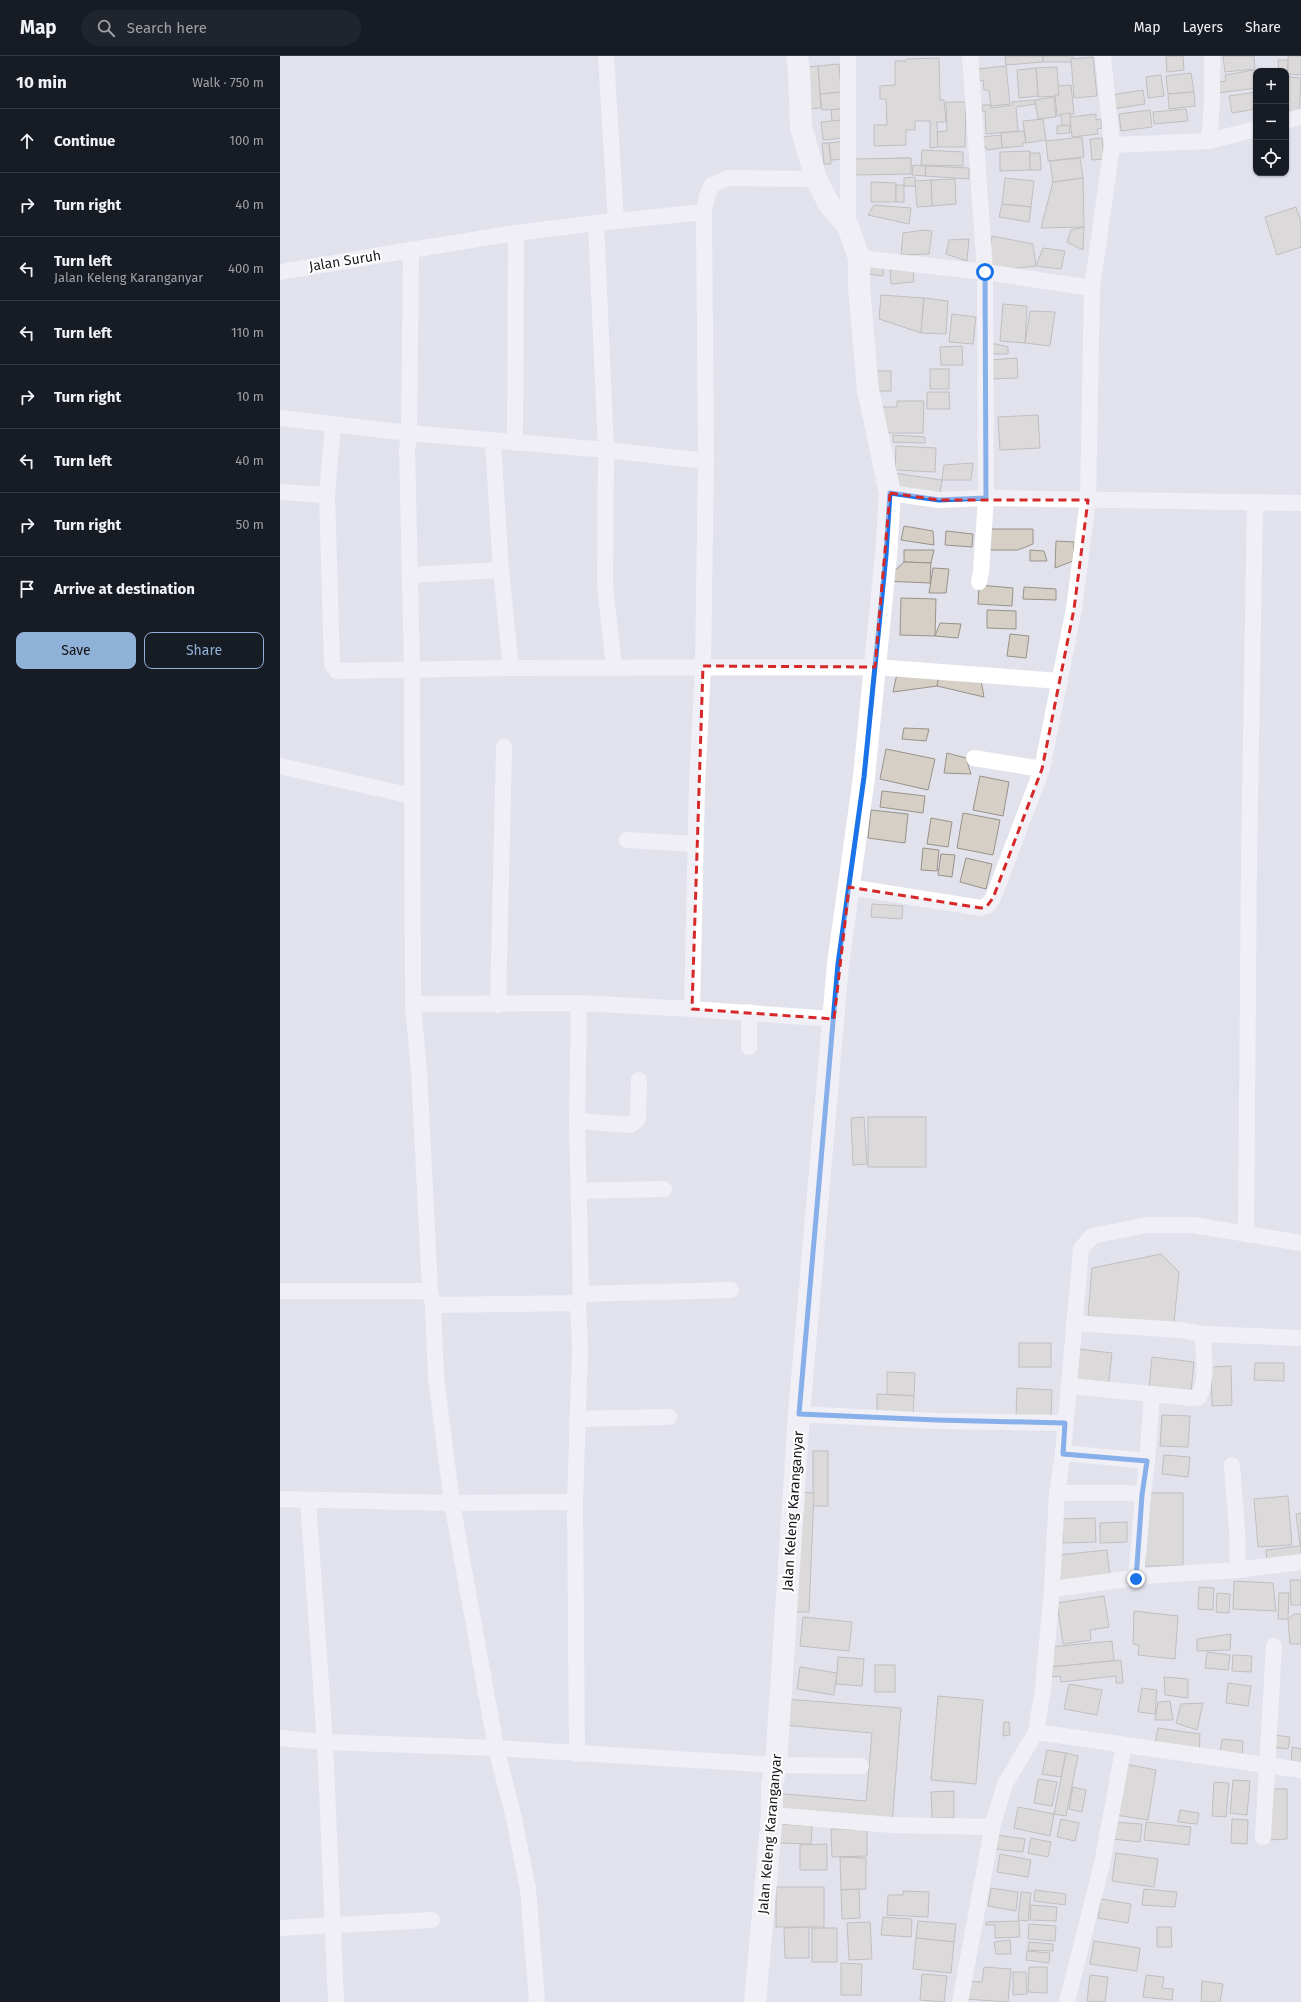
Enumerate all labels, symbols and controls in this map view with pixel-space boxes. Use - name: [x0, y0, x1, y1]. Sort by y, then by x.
- search box: [81, 10, 361, 46]
- text: Map: [20, 16, 57, 39]
- icon: search: [95, 17, 117, 39]
- text: Search here: [127, 19, 207, 37]
- text: Map: [1134, 19, 1160, 36]
- text: Layers: [1182, 19, 1223, 36]
- text: Share: [1245, 19, 1281, 36]
- map controls: [1253, 68, 1289, 176]
- button: +: [1253, 68, 1289, 104]
- text: 10 min: [16, 72, 67, 93]
- text: Walk · 750 m: [192, 75, 264, 90]
- button: −: [1253, 104, 1289, 140]
- icon: ahead: [16, 130, 38, 152]
- text: Continue: [54, 132, 115, 150]
- text: 100 m: [229, 133, 264, 148]
- button: locate: [1253, 140, 1289, 176]
- icon: right: [16, 194, 38, 216]
- text: Turn right: [54, 196, 121, 214]
- text: 40 m: [235, 197, 264, 212]
- street label: Jalan Suruh: [308, 247, 382, 275]
- text: Turn left: [54, 252, 112, 270]
- icon: left: [16, 258, 38, 280]
- text: 400 m: [228, 261, 264, 276]
- route start: [976, 263, 994, 281]
- text: Jalan Keleng Karanganyar: [54, 270, 203, 285]
- icon: left: [16, 322, 38, 344]
- text: Turn left: [54, 324, 112, 342]
- text: 110 m: [231, 325, 264, 340]
- icon: right: [16, 386, 38, 408]
- text: Turn right: [54, 388, 121, 406]
- text: 10 m: [237, 389, 264, 404]
- icon: left: [16, 450, 38, 472]
- text: Turn left: [54, 452, 112, 470]
- text: 40 m: [235, 453, 264, 468]
- icon: right: [16, 514, 38, 536]
- text: Turn right: [54, 516, 121, 534]
- text: 50 m: [236, 517, 264, 532]
- icon: arrive: [16, 578, 38, 600]
- text: Arrive at destination: [54, 580, 195, 598]
- button: Save: [16, 632, 136, 669]
- button: Share: [144, 632, 264, 669]
- street label: Jalan Keleng Karanganyar: [779, 1430, 807, 1592]
- route end: [1127, 1570, 1145, 1588]
- street label: Jalan Keleng Karanganyar: [755, 1753, 786, 1915]

